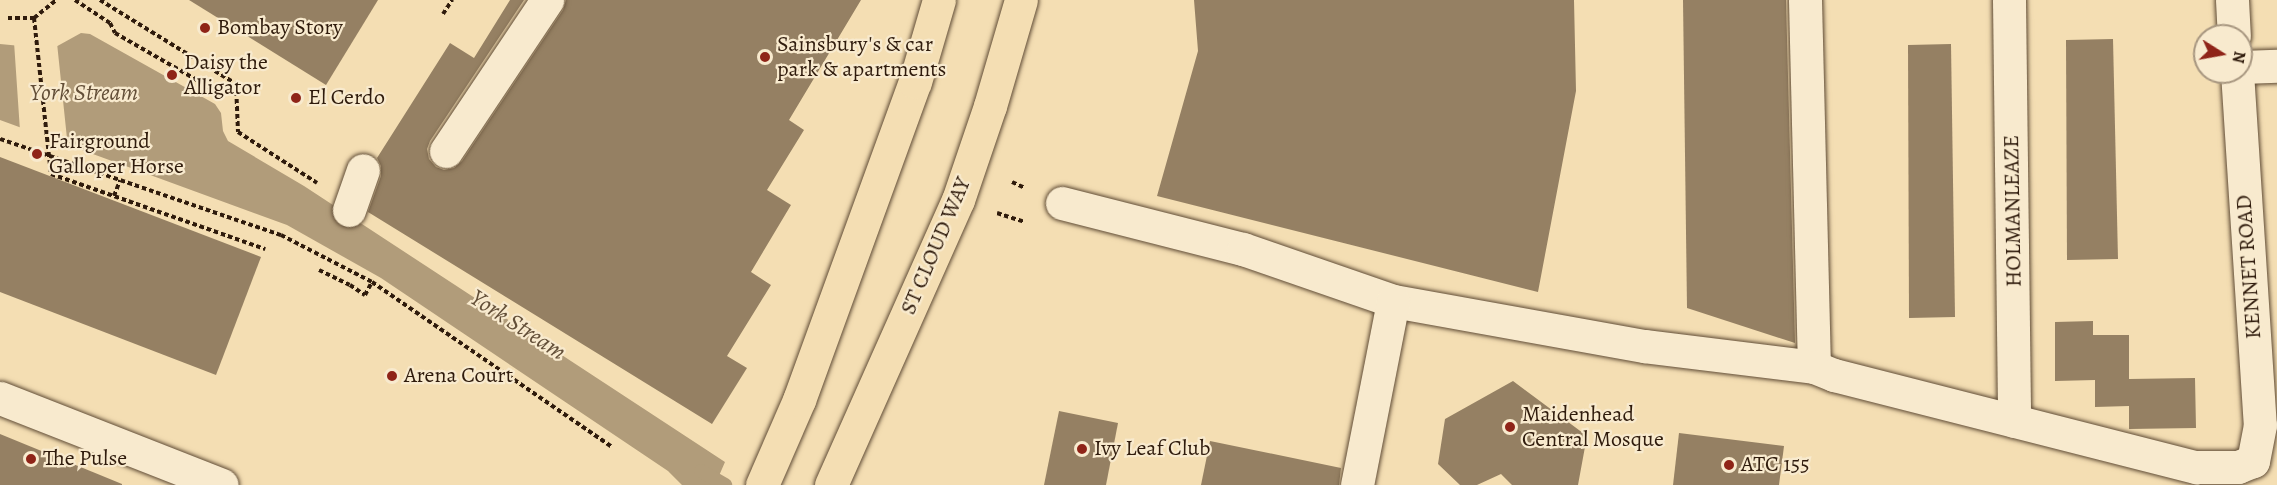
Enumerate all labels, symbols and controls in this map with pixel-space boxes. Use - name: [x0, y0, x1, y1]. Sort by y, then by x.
- place label: Bombay Story: [217, 15, 343, 41]
- marker: Bombay Story: [198, 21, 212, 35]
- north arrow: [2193, 24, 2253, 84]
- place label: Sainsbury's & car park & apartments: [777, 31, 946, 82]
- place label: Daisy the Alligator: [184, 49, 268, 100]
- text: N: [2227, 49, 2251, 65]
- marker: Sainsbury's & car park & apartments: [758, 50, 772, 64]
- marker: Daisy the Alligator: [165, 68, 179, 82]
- water label: York Stream: [30, 79, 138, 107]
- place label: El Cerdo: [308, 85, 385, 111]
- marker: El Cerdo: [289, 91, 303, 105]
- place label: Fairground Galloper Horse: [49, 128, 184, 180]
- street label: HOLMANLEAZE: [1998, 135, 2028, 287]
- marker: Fairground Galloper Horse: [30, 147, 44, 161]
- street label: ST CLOUD WAY: [895, 173, 977, 319]
- street label: KENNET ROAD: [2231, 194, 2267, 340]
- water label: York Stream: [465, 283, 571, 367]
- place label: Arena Court: [404, 363, 513, 389]
- marker: Arena Court: [385, 369, 399, 383]
- place label: Maidenhead Central Mosque: [1522, 401, 1664, 452]
- marker: Maidenhead Central Mosque: [1503, 420, 1517, 434]
- place label: Ivy Leaf Club: [1094, 436, 1210, 462]
- marker: Ivy Leaf Club: [1075, 442, 1089, 456]
- place label: The Pulse: [43, 446, 127, 472]
- marker: The Pulse: [24, 452, 38, 466]
- place label: ATC 155: [1741, 452, 1810, 478]
- marker: ATC 155: [1722, 458, 1736, 472]

